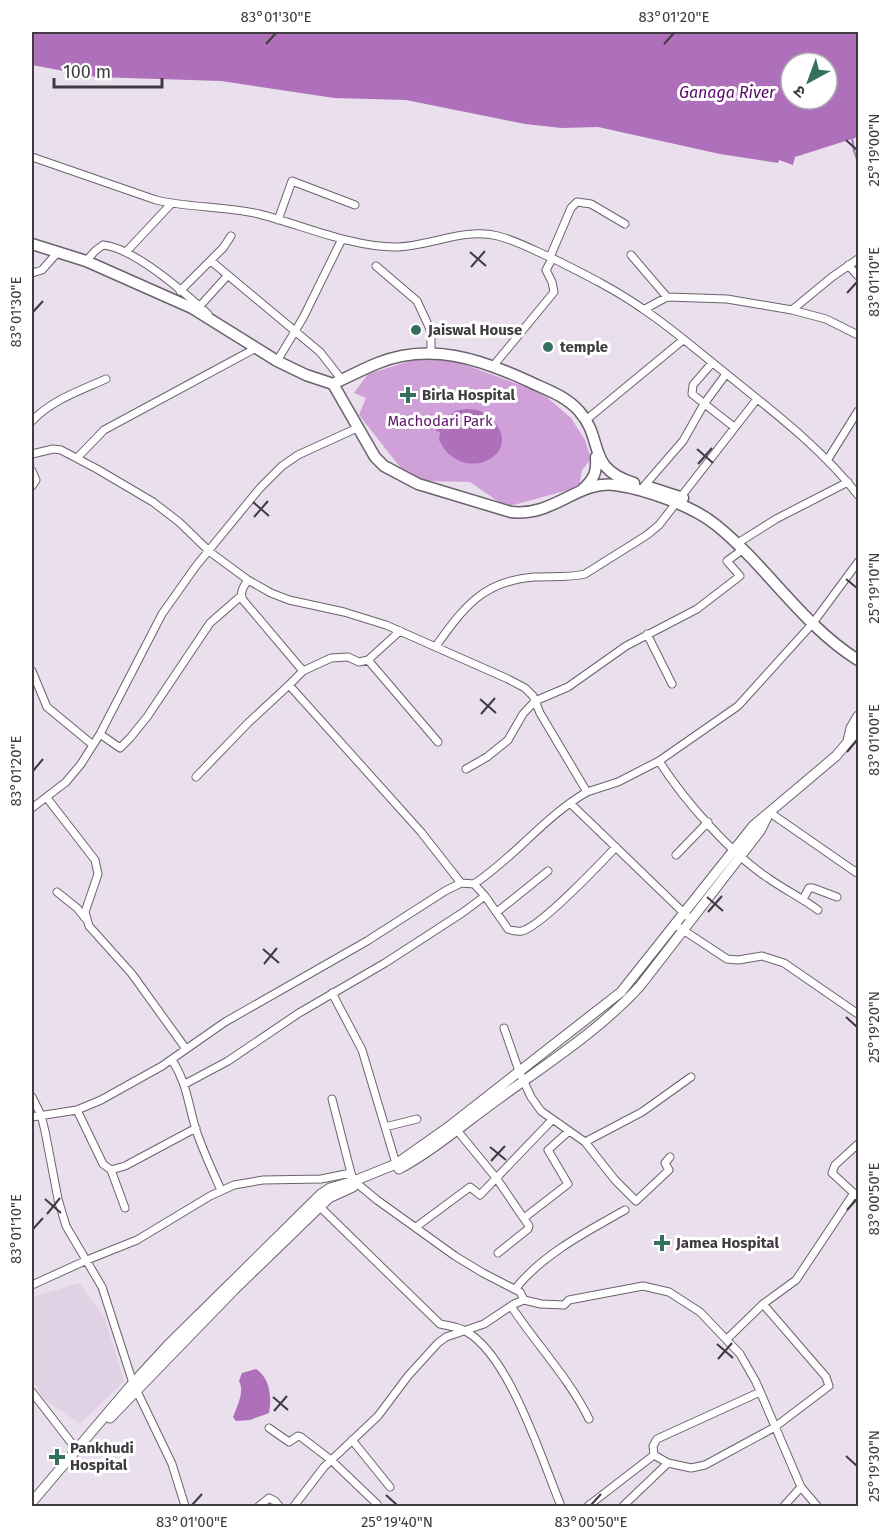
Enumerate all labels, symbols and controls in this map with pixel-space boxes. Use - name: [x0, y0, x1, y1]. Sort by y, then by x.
- text: 83°01'30"E: [240, 8, 312, 26]
- text: 83°01'20"E: [638, 8, 710, 26]
- scale bar: [54, 51, 162, 89]
- north arrow: [779, 51, 839, 111]
- text: 100 m: [63, 61, 111, 83]
- text: उ: [789, 81, 809, 102]
- water label: Ganaga River: [679, 83, 776, 102]
- text: 25°19'00"N: [865, 114, 883, 186]
- text: 83°01'10"E: [865, 247, 883, 317]
- text: 83°01'30"E: [7, 276, 25, 348]
- place label: Jaiswal House: [427, 321, 522, 339]
- marker: Jaiswal House: [409, 323, 423, 337]
- place label: temple: [560, 338, 608, 356]
- marker: temple: [541, 340, 555, 354]
- marker: Birla Hospital: [399, 386, 417, 404]
- place label: Birla Hospital: [422, 386, 516, 404]
- park label: Machodari Park: [387, 412, 493, 430]
- text: 25°19'10"N: [865, 552, 883, 624]
- text: 83°01'00"E: [865, 704, 883, 776]
- text: 83°01'20"E: [7, 735, 25, 807]
- text: 25°19'20"N: [865, 991, 883, 1063]
- text: 83°00'50"E: [865, 1162, 883, 1236]
- text: 83°01'10"E: [7, 1194, 25, 1264]
- marker: Jamea Hospital: [653, 1234, 671, 1252]
- place label: Jamea Hospital: [675, 1234, 779, 1252]
- text: 25°19'30"N: [865, 1430, 883, 1502]
- place label: Pankhudi Hospital: [70, 1439, 134, 1474]
- marker: Pankhudi Hospital: [48, 1448, 66, 1466]
- text: 83°01'00"E: [156, 1513, 228, 1531]
- text: 25°19'40"N: [361, 1513, 433, 1531]
- text: 83°00'50"E: [554, 1513, 628, 1531]

